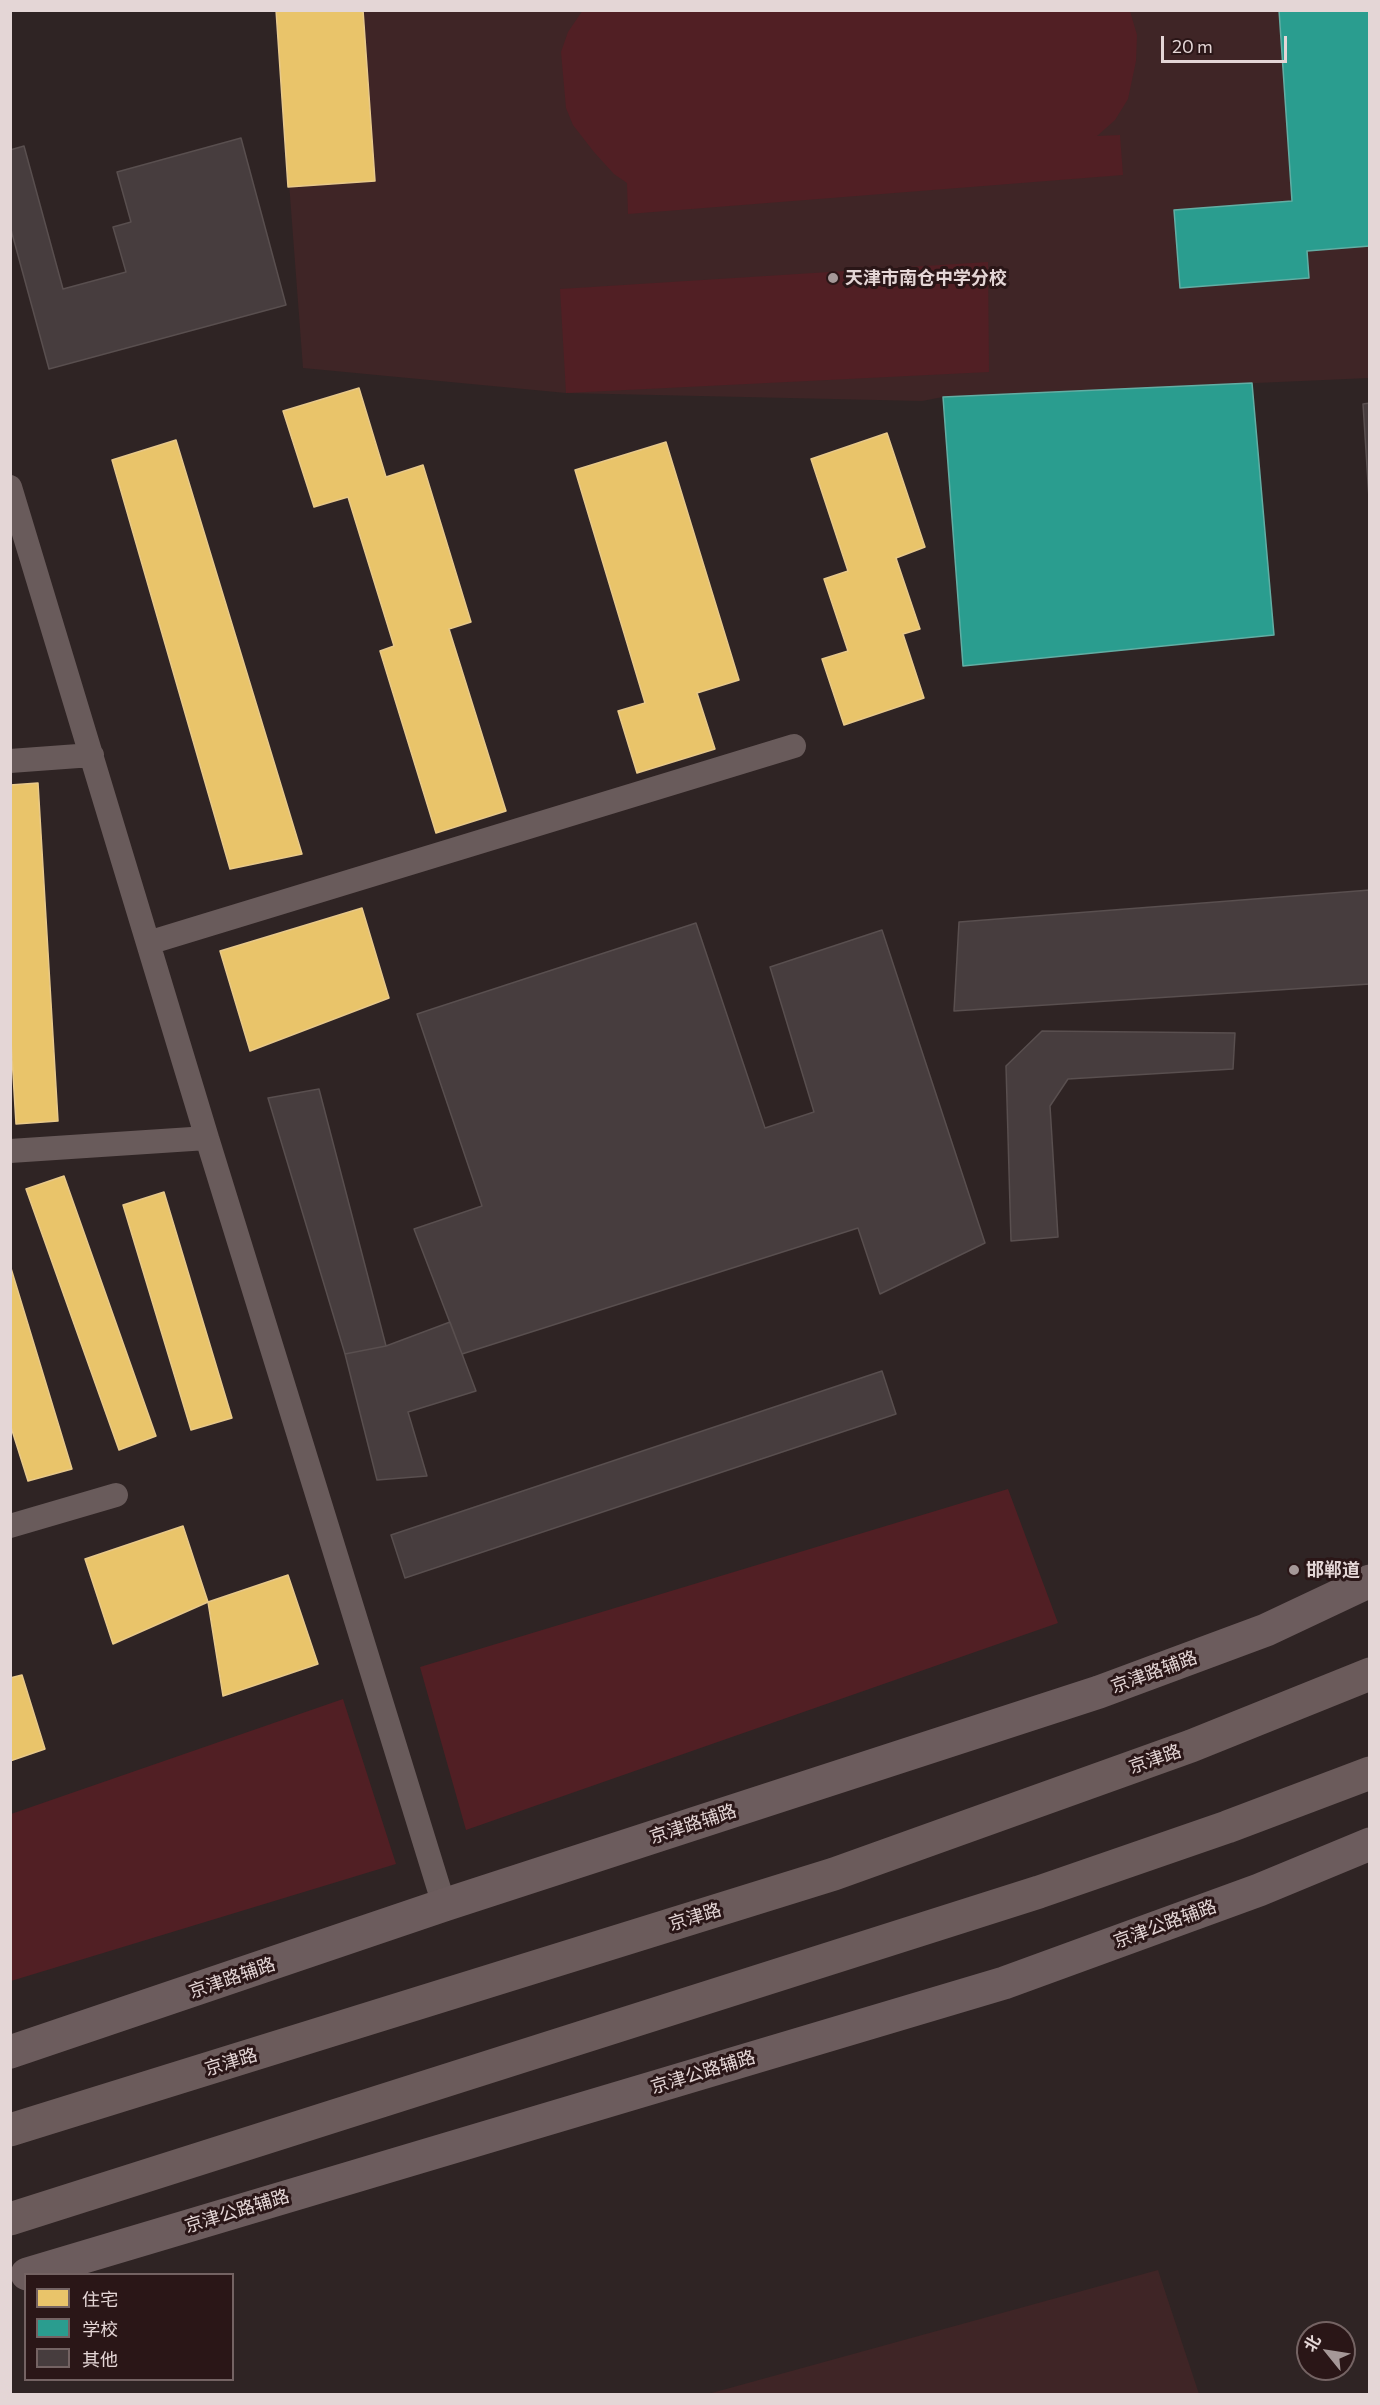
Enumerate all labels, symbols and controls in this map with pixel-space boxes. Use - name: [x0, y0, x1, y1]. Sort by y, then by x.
- scale bar: [1164, 24, 1290, 62]
- text: 20 m: [1172, 35, 1213, 57]
- place label: 天津市南仓中学分校: [845, 267, 1007, 289]
- marker: 天津市南仓中学分校: [826, 271, 840, 285]
- place label: 邯郸道: [1306, 1559, 1360, 1581]
- marker: 邯郸道: [1287, 1563, 1301, 1577]
- street label: 京津路辅路: [1108, 1646, 1200, 1698]
- street label: 京津路: [1126, 1740, 1184, 1778]
- street label: 京津路辅路: [647, 1800, 739, 1848]
- street label: 京津公路辅路: [1111, 1895, 1219, 1953]
- street label: 京津路: [666, 1899, 724, 1935]
- street label: 京津路辅路: [186, 1953, 278, 2003]
- street label: 京津路: [202, 2044, 260, 2080]
- street label: 京津公路辅路: [648, 2046, 758, 2098]
- street label: 京津公路辅路: [182, 2185, 292, 2237]
- legend: [24, 2273, 234, 2381]
- text: 住宅: [82, 2288, 118, 2310]
- text: 学校: [82, 2318, 118, 2340]
- north arrow: [1296, 2321, 1356, 2381]
- text: 北: [1299, 2331, 1324, 2354]
- text: 其他: [82, 2348, 118, 2370]

